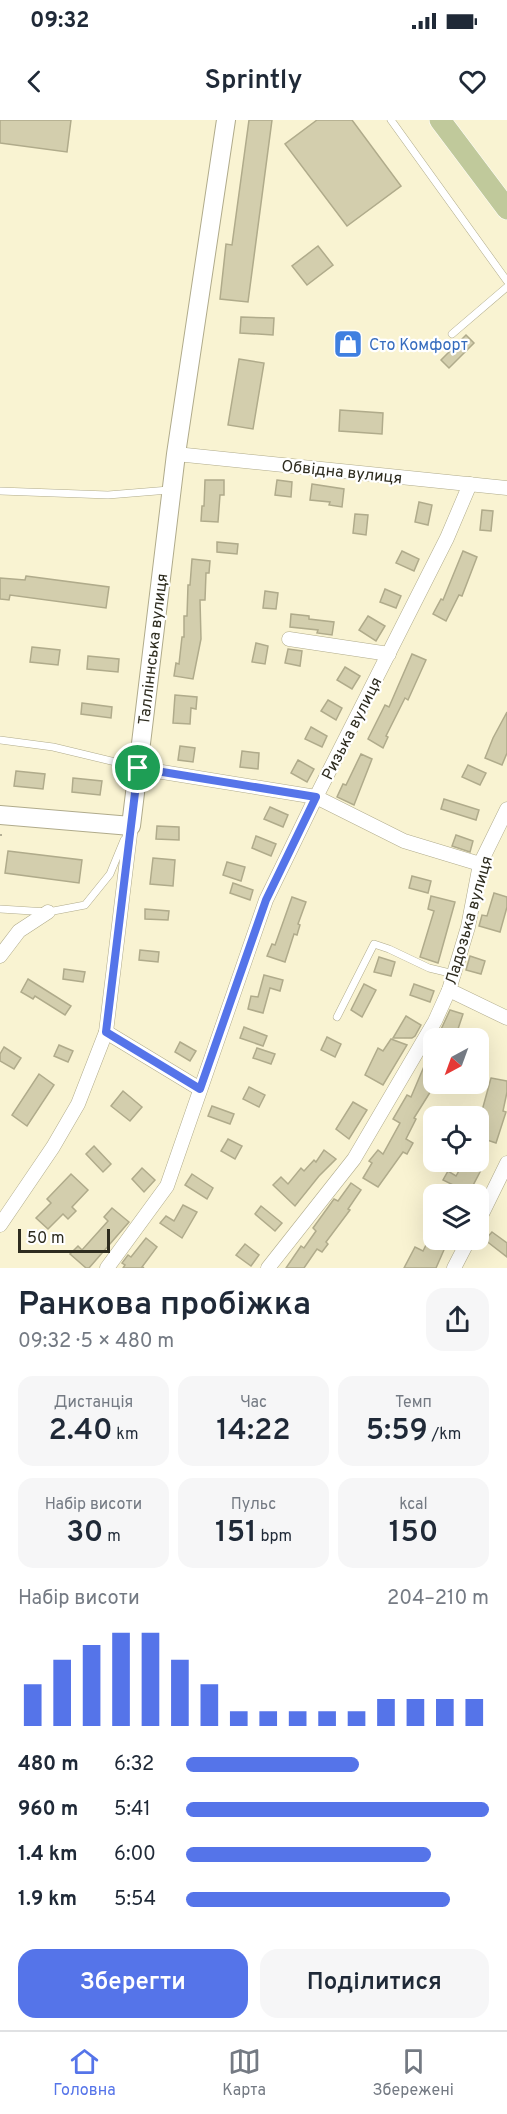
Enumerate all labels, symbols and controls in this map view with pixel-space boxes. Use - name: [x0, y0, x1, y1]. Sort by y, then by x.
- text: 09:32: [30, 8, 90, 35]
- text: Sprintly: [205, 64, 302, 98]
- icon: back: [18, 65, 51, 98]
- icon: heart: [456, 65, 489, 98]
- shop icon: Сто Комфорт: [332, 328, 364, 360]
- place label: Сто Комфорт: [369, 336, 468, 356]
- street label: Обвідна вулиця: [280, 457, 403, 489]
- street label: Талліннська вулиця: [135, 572, 173, 726]
- street label: Ризька вулиця: [318, 674, 387, 784]
- pin: [112, 742, 163, 793]
- icon: arrive: [121, 751, 154, 784]
- street label: Ладозька вулиця: [442, 854, 498, 987]
- north arrow: [423, 1028, 489, 1094]
- map controls: [423, 1028, 489, 1250]
- button: locate: [423, 1106, 489, 1172]
- button: layers: [423, 1184, 489, 1250]
- scale bar: [18, 1226, 110, 1254]
- text: 50 m: [27, 1229, 65, 1249]
- text: Ранкова пробіжка: [18, 1285, 311, 1327]
- button: share: [426, 1288, 489, 1351]
- text: 09:32 · 5 × 480 m: [18, 1329, 174, 1355]
- text: Дистанція: [54, 1393, 133, 1413]
- text: Час: [240, 1393, 267, 1413]
- text: Темп: [395, 1393, 432, 1413]
- text: 2.40: [48, 1413, 113, 1450]
- text: 14:22: [216, 1413, 291, 1450]
- text: 5:59: [366, 1413, 428, 1450]
- text: km: [113, 1425, 139, 1445]
- text: /km: [428, 1425, 461, 1445]
- text: Набір висоти: [45, 1495, 142, 1515]
- text: Пульс: [231, 1495, 276, 1515]
- text: kcal: [399, 1495, 428, 1515]
- text: 30: [66, 1515, 103, 1552]
- text: 151: [215, 1515, 257, 1552]
- text: 150: [389, 1515, 438, 1552]
- text: m: [103, 1527, 121, 1547]
- text: bpm: [257, 1527, 292, 1547]
- text: Набір висоти: [18, 1586, 140, 1612]
- text: 204–210 m: [387, 1586, 489, 1612]
- text: 480 m: [18, 1752, 79, 1778]
- text: 6:32: [114, 1752, 154, 1778]
- text: 960 m: [18, 1797, 78, 1823]
- text: 5:41: [114, 1797, 151, 1823]
- text: 1.4 km: [18, 1842, 78, 1868]
- text: 6:00: [114, 1842, 156, 1868]
- text: 1.9 km: [18, 1887, 77, 1913]
- text: 5:54: [114, 1887, 156, 1913]
- button: Зберегти: [18, 1949, 248, 2018]
- button: Поділитися: [260, 1949, 489, 2018]
- tab: Головна: [53, 2045, 116, 2101]
- tab: Карта: [222, 2045, 266, 2101]
- tab: Збережені: [373, 2045, 454, 2101]

